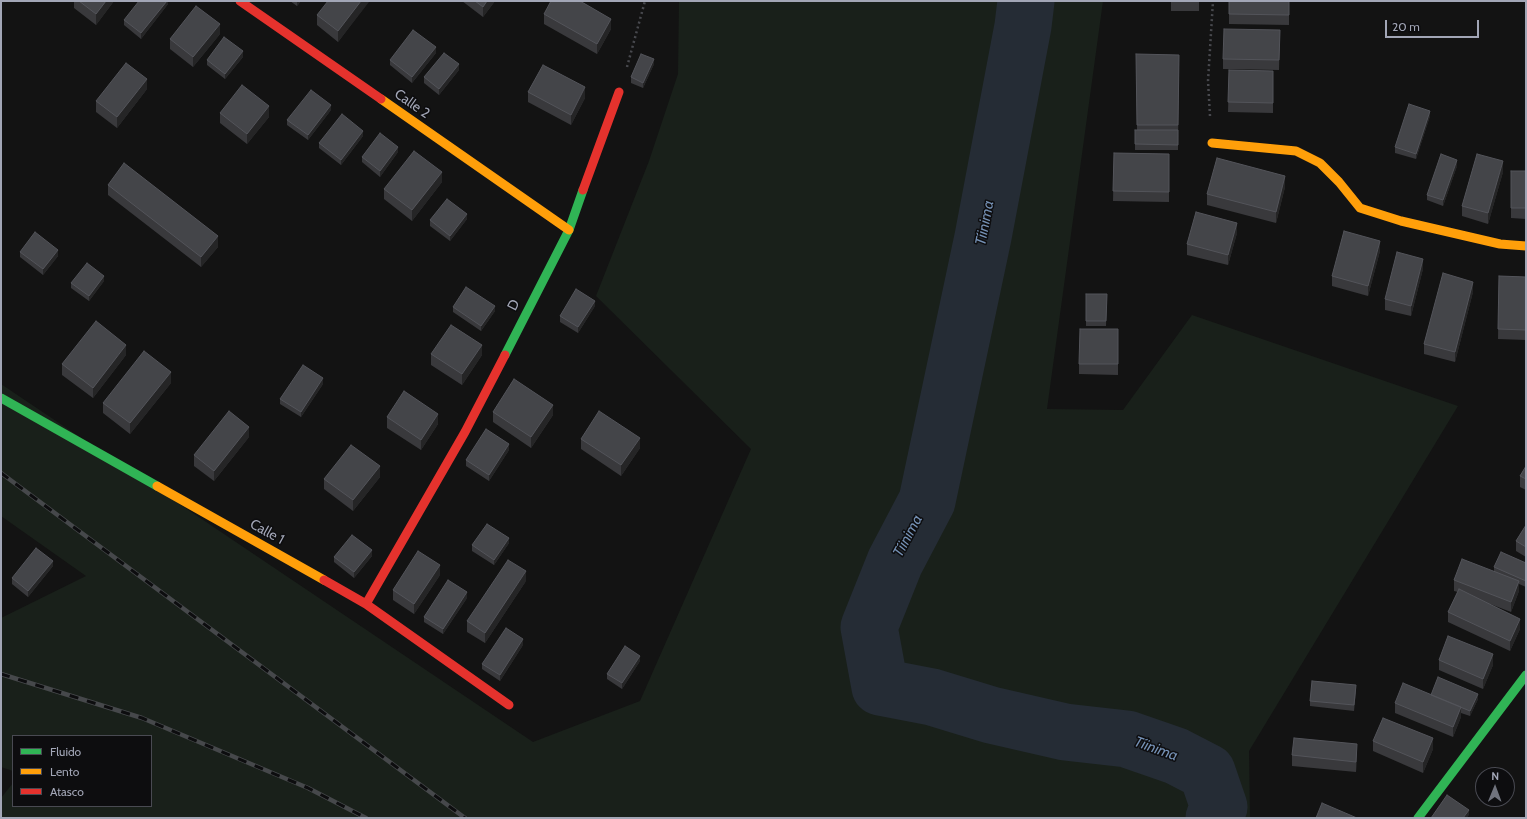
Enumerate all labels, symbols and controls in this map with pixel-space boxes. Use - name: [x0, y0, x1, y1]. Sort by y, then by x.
- scale bar: [1387, 12, 1481, 38]
- text: 20 m: [1392, 19, 1420, 34]
- street label: Calle 2: [391, 86, 433, 122]
- water label: Tíinima: [972, 199, 998, 247]
- street label: D: [504, 297, 524, 313]
- water label: Tíinima: [889, 512, 927, 560]
- street label: Calle 1: [247, 516, 287, 548]
- water label: Tíinima: [1132, 733, 1180, 765]
- legend: [12, 735, 152, 807]
- text: Fluido: [50, 744, 81, 759]
- text: Lento: [50, 764, 79, 779]
- north arrow: [1475, 767, 1515, 807]
- text: N: [1491, 769, 1499, 783]
- text: Atasco: [50, 784, 84, 799]

